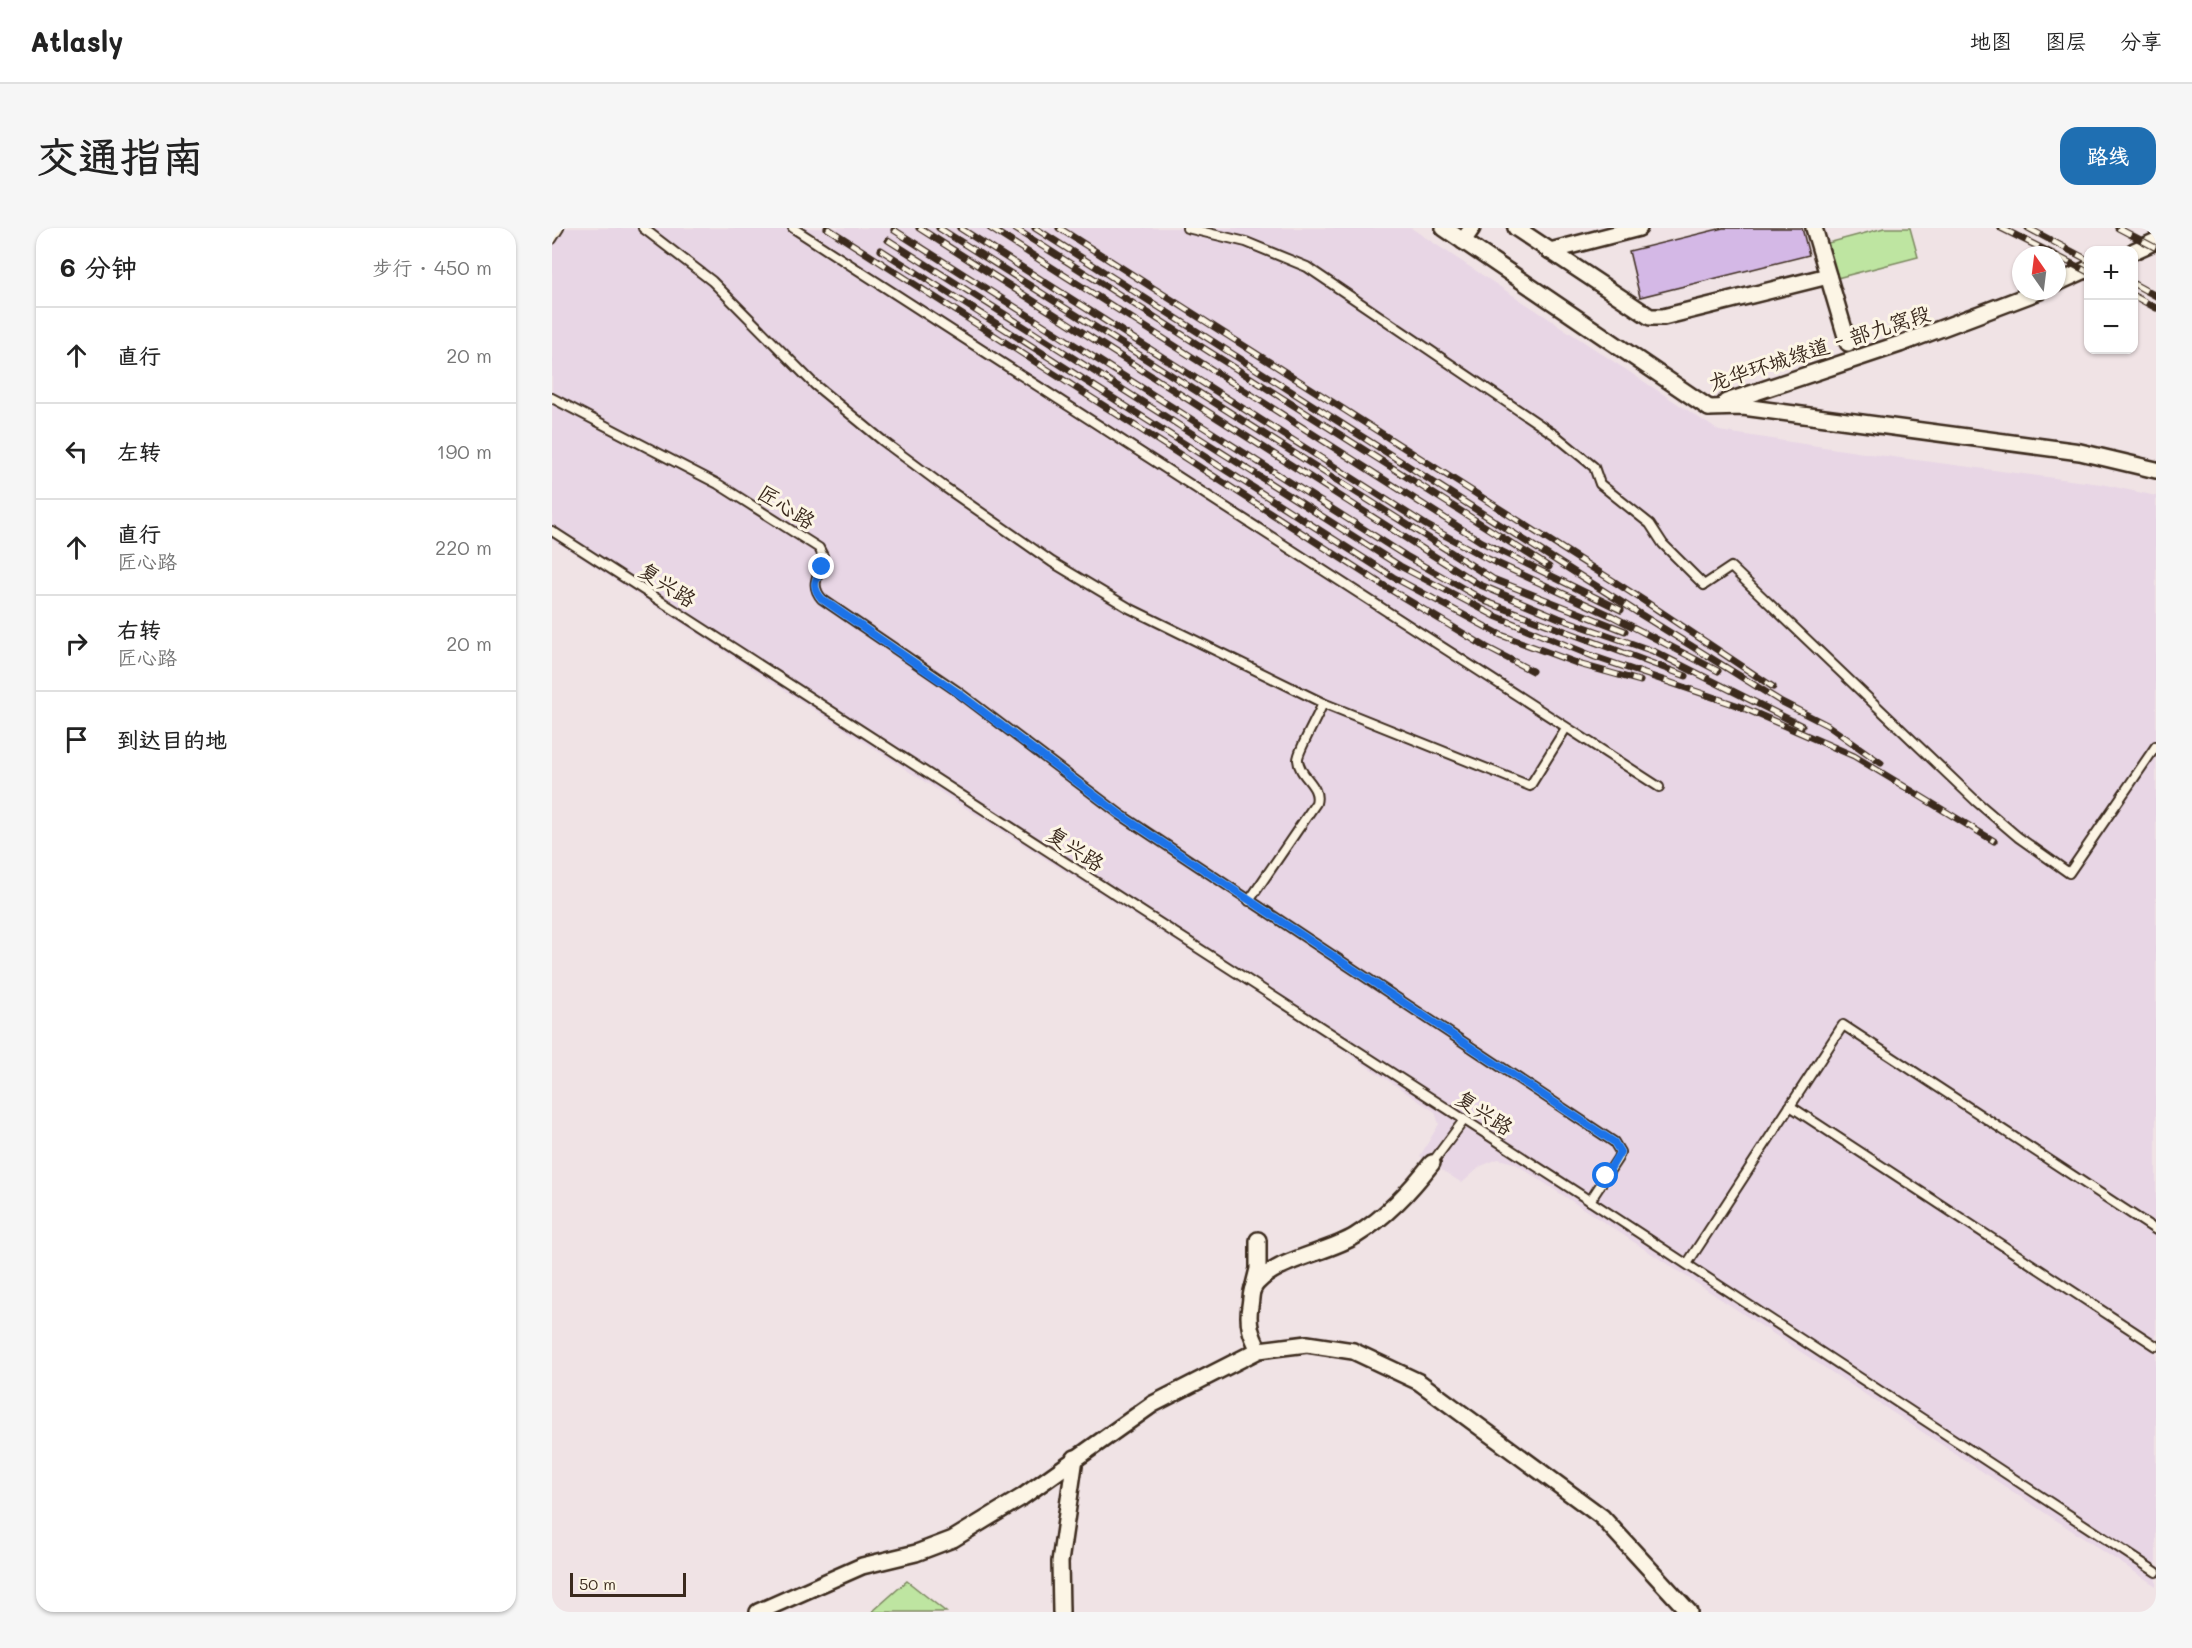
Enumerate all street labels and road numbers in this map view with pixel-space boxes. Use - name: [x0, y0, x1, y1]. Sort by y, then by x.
- street label: 龙华环城绿道 - 部九窝段: [1704, 298, 1934, 396]
- street label: 匠心路: [753, 478, 821, 534]
- street label: 复兴路: [634, 556, 702, 612]
- street label: 复兴路: [1042, 820, 1110, 876]
- street label: 复兴路: [1451, 1084, 1519, 1140]

